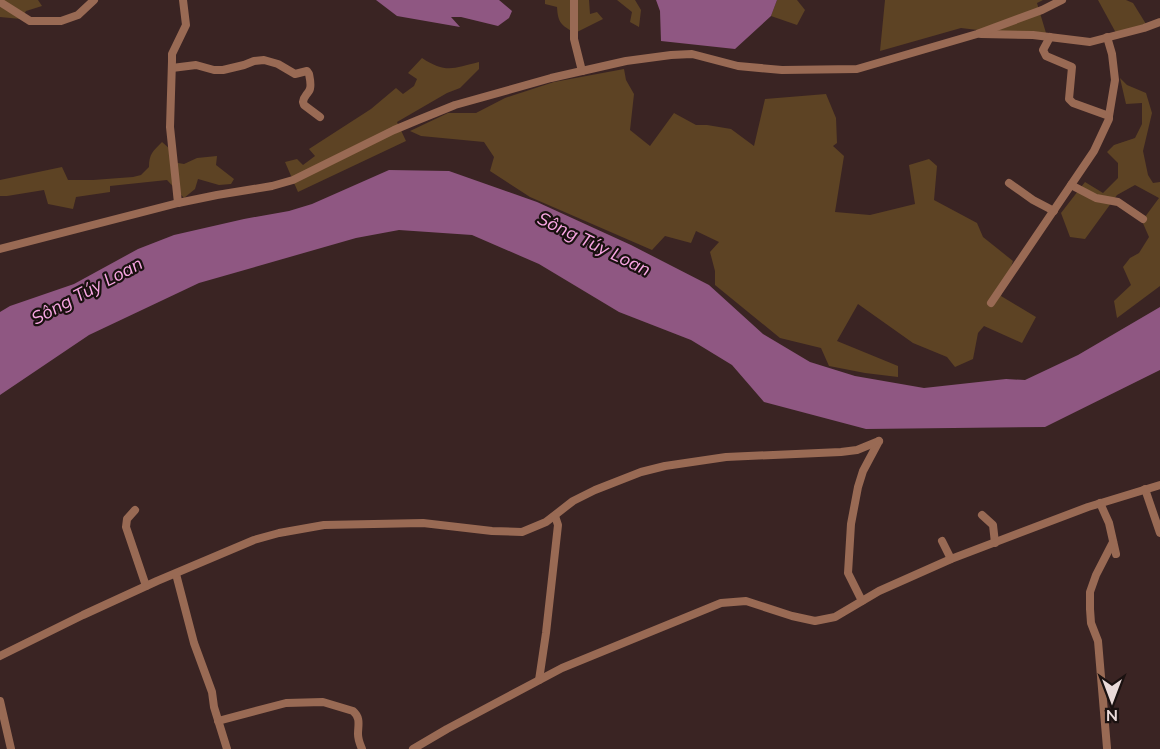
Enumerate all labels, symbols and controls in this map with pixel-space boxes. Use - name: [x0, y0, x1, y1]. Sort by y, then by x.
- water label: Sông Túy Loan: [534, 206, 655, 281]
- water label: Sông Túy Loan: [27, 251, 147, 330]
- north arrow: [1082, 671, 1142, 731]
- text: N: [1106, 706, 1118, 726]

